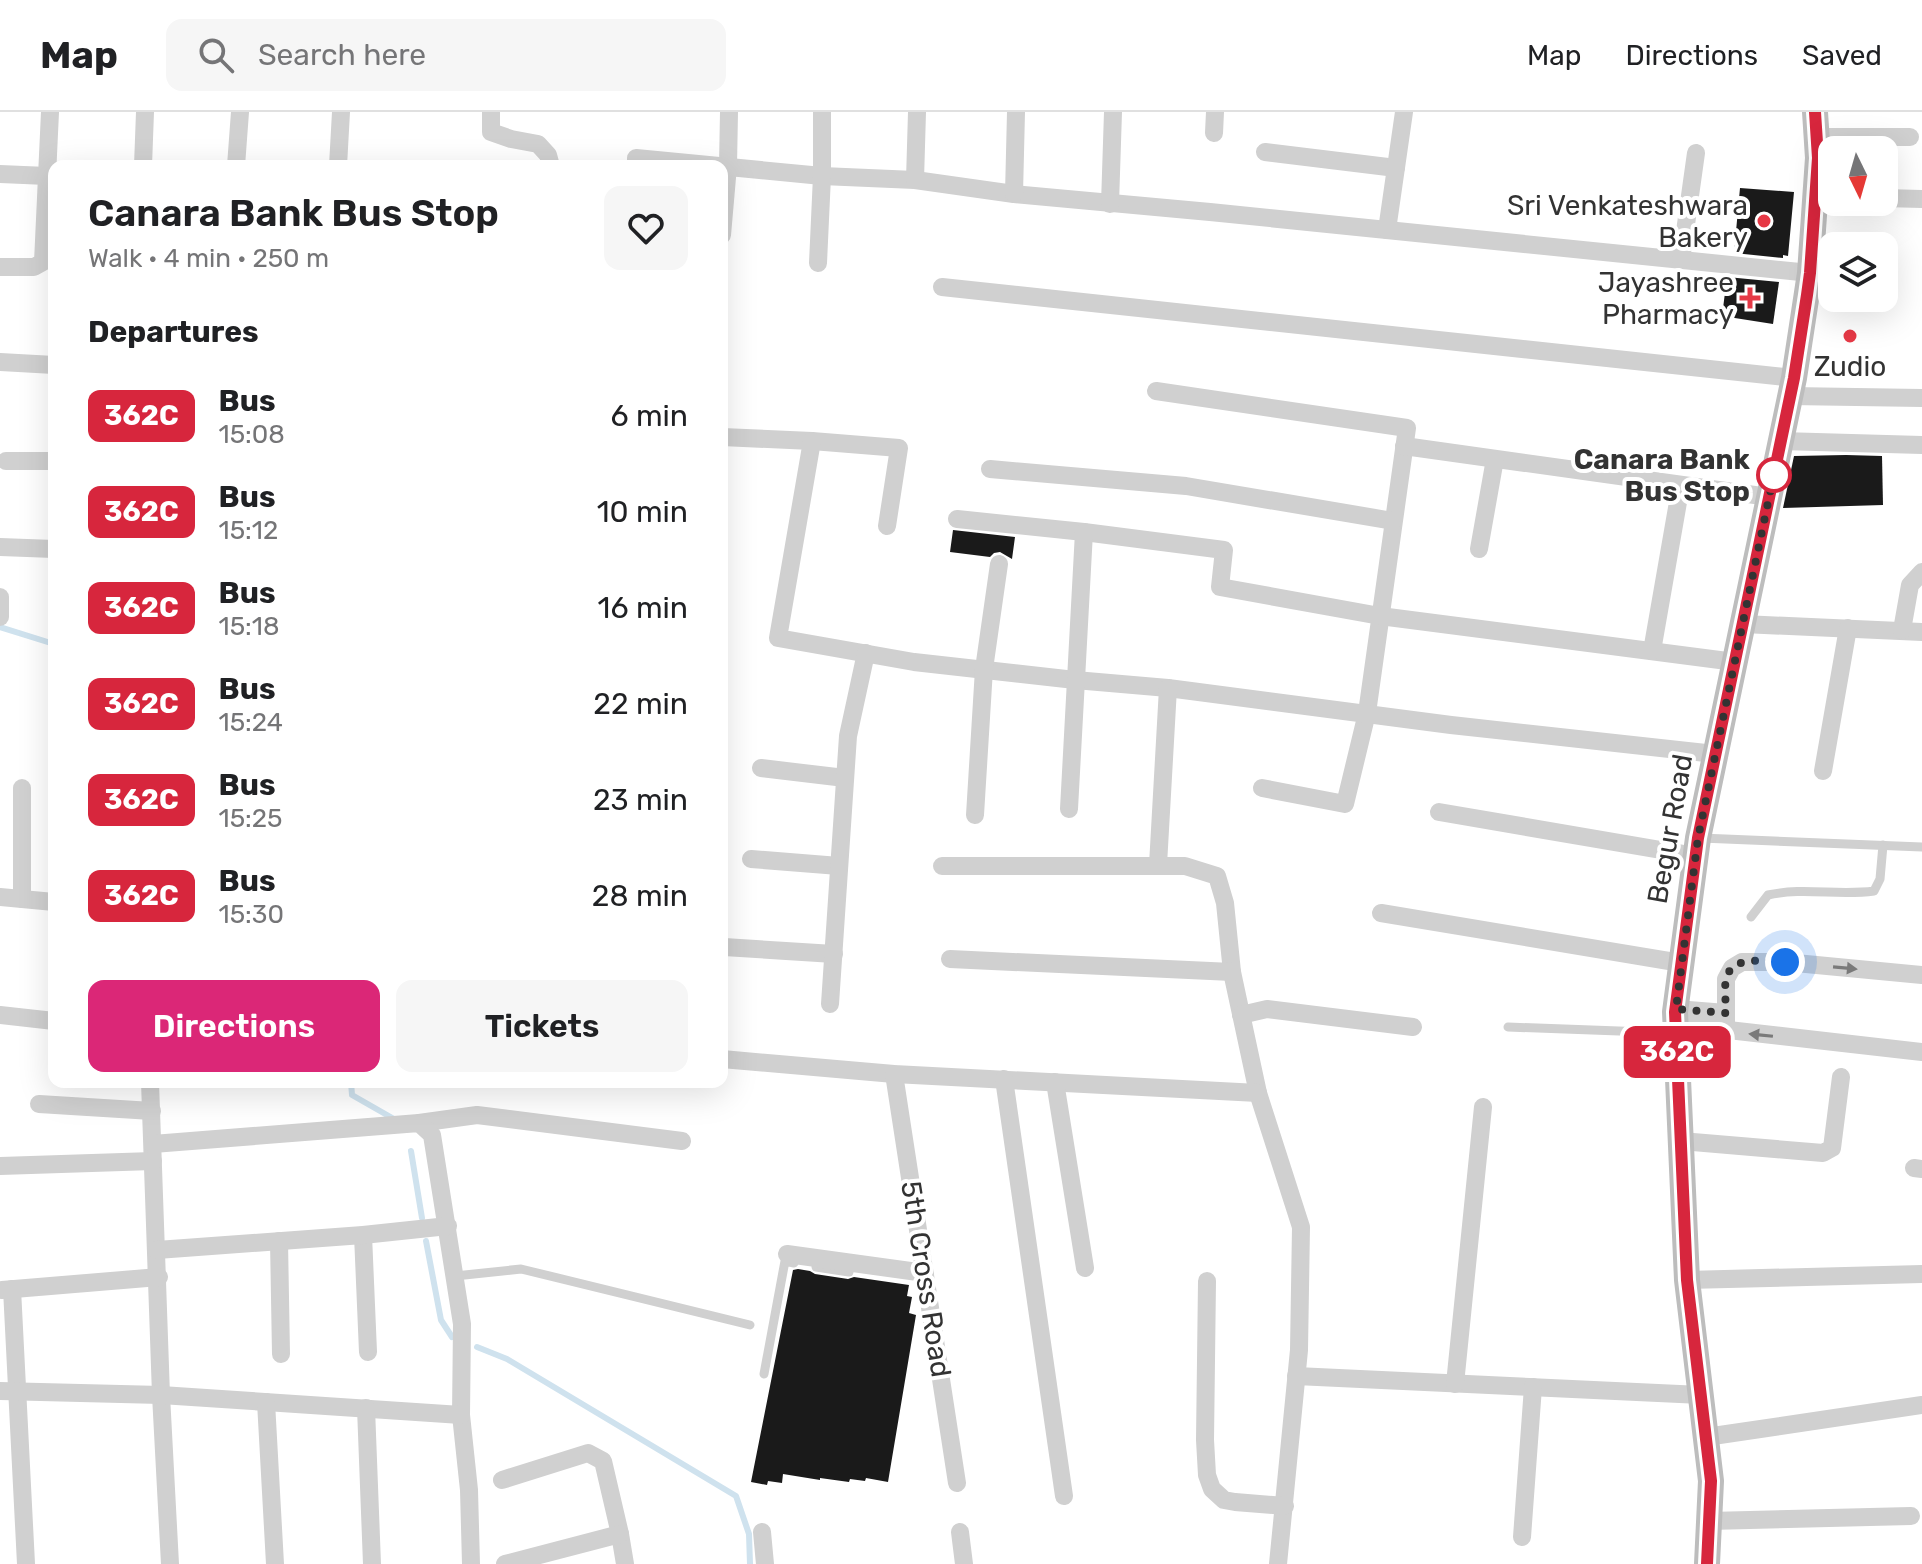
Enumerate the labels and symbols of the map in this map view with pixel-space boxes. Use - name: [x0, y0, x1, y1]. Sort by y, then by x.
- north arrow: [1818, 136, 1898, 216]
- place label: Sri Venkateshwara Bakery: [1507, 189, 1748, 254]
- marker: Sri Venkateshwara Bakery: [1755, 212, 1773, 230]
- place label: Jayashree Pharmacy: [1598, 266, 1734, 331]
- marker: Jayashree Pharmacy: [1741, 289, 1759, 307]
- marker: Zudio: [1841, 327, 1859, 345]
- place label: Zudio: [1814, 350, 1886, 383]
- place label: Canara Bank Bus Stop: [1574, 443, 1751, 508]
- marker: Canara Bank Bus Stop: [1757, 458, 1791, 492]
- street label: Begur Road: [1641, 752, 1699, 906]
- your location: [1765, 942, 1805, 982]
- one-way arrow: [1833, 961, 1858, 974]
- line badge: 362C: [1621, 1026, 1733, 1078]
- one-way arrow: [1748, 1028, 1773, 1041]
- street label: 5th Cross Road: [894, 1178, 958, 1380]

